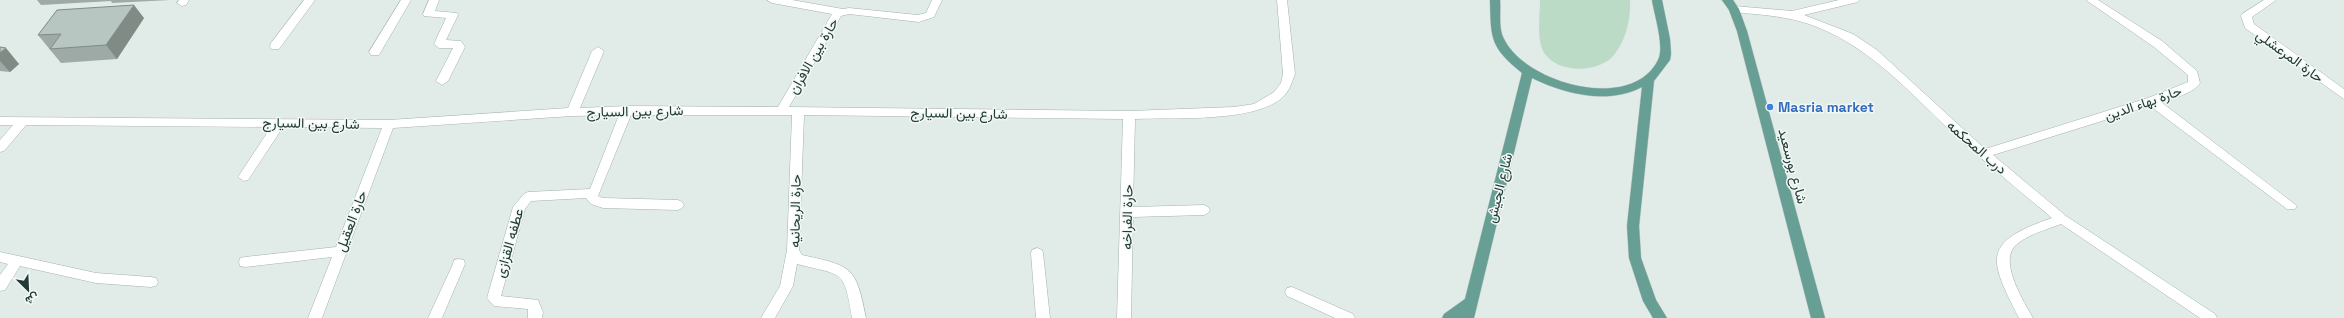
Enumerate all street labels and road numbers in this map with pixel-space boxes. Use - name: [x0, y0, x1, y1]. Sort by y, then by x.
- street label: حارة بين الافران: [784, 15, 842, 97]
- street label: حارة المرعشلي: [2251, 25, 2327, 89]
- street label: حارة بهاء الدين: [2102, 81, 2184, 125]
- street label: شارع بين السيارج: [586, 101, 684, 123]
- street label: شارع بين السيارج: [910, 103, 1008, 125]
- street label: شارع بين السيارج: [262, 113, 360, 135]
- street label: درب المحكمه: [1943, 116, 2011, 178]
- street label: شارع بورسعيد: [1772, 126, 1812, 206]
- street label: شارع الجيش: [1482, 151, 1518, 225]
- street label: حارة الريحانيه: [785, 174, 805, 248]
- street label: حارة الفراخه: [1117, 184, 1137, 250]
- street label: حارة العقيل: [331, 188, 371, 254]
- street label: عطفه القزازى: [491, 206, 527, 280]

